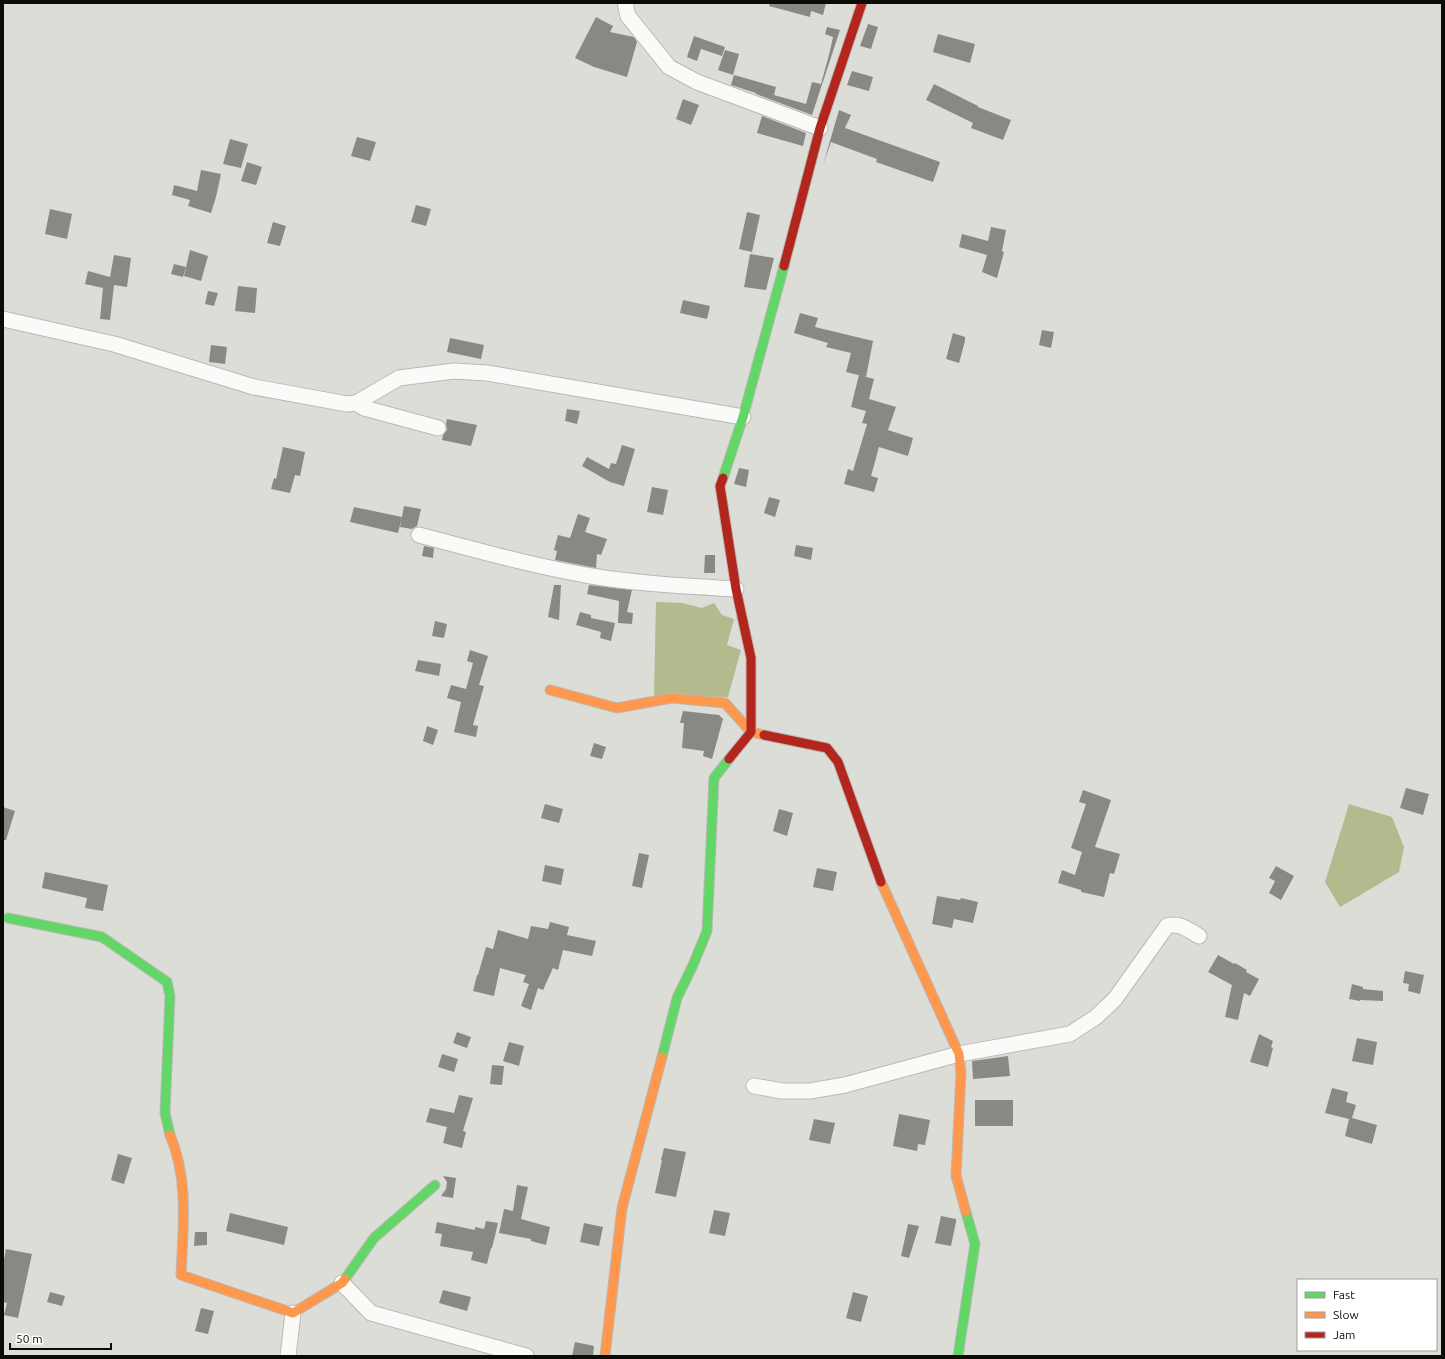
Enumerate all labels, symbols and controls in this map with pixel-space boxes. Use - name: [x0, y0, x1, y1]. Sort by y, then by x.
- legend: [1297, 1279, 1437, 1351]
- text: Fast: [1333, 1288, 1355, 1301]
- text: Slow: [1333, 1308, 1359, 1321]
- scale bar: [10, 1325, 111, 1351]
- text: Jam: [1333, 1328, 1355, 1341]
- text: 50 m: [16, 1332, 43, 1345]

